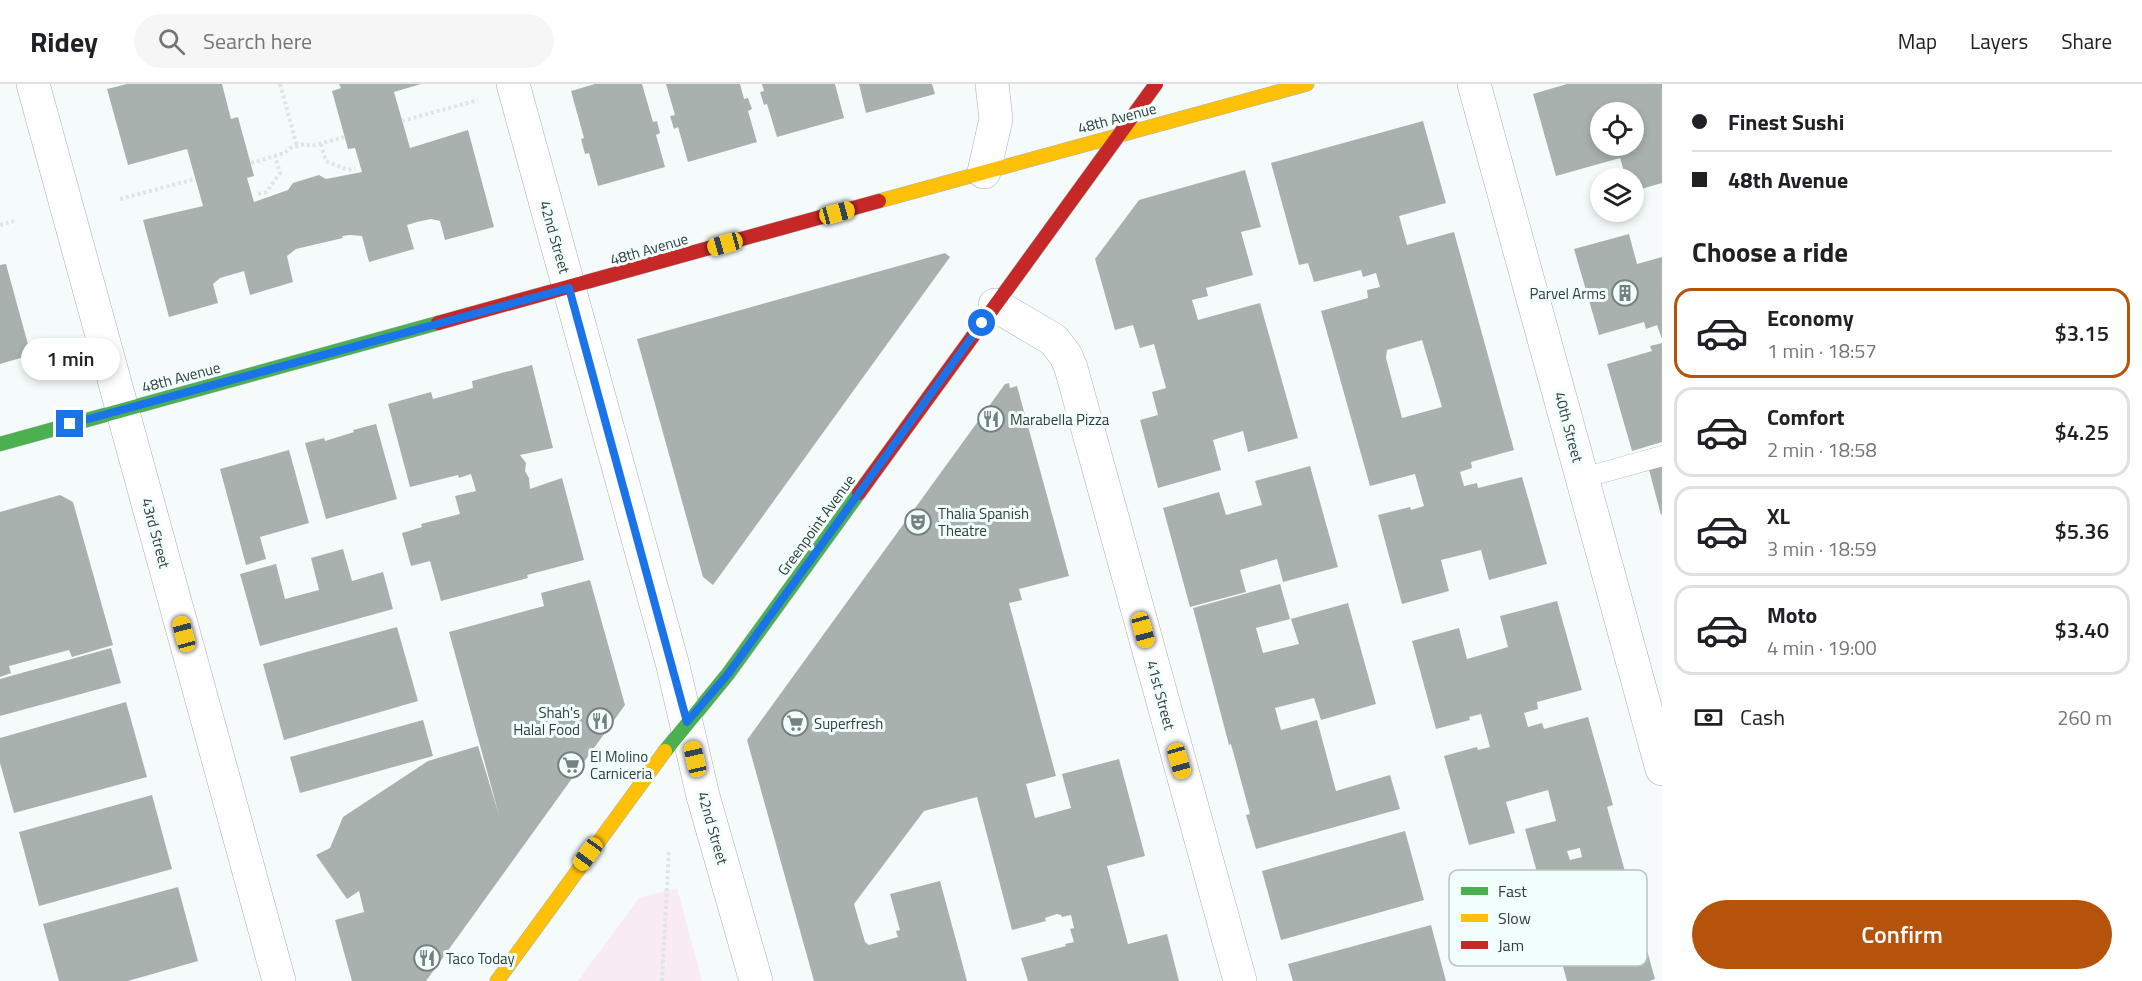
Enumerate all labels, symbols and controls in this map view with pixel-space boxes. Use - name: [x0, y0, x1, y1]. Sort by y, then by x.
- search box: [134, 14, 554, 68]
- text: Ridey: [30, 20, 98, 63]
- text: Search here: [203, 24, 312, 58]
- icon: search: [155, 25, 188, 58]
- text: Map: [1898, 25, 1937, 57]
- text: Layers: [1970, 25, 2028, 57]
- text: Share: [2061, 25, 2112, 57]
- street label: 48th Avenue: [1075, 96, 1159, 140]
- map controls: [1590, 102, 1644, 222]
- button: locate: [1590, 102, 1644, 156]
- text: Finest Sushi: [1728, 105, 1844, 139]
- text: 48th Avenue: [1728, 163, 1848, 197]
- button: layers: [1590, 168, 1644, 222]
- street label: 42nd Street: [534, 198, 577, 277]
- car: [817, 200, 857, 226]
- street label: 48th Avenue: [607, 227, 691, 271]
- car: [705, 230, 745, 258]
- text: Choose a ride: [1692, 231, 1848, 272]
- building icon: Parvel Arms: [1610, 278, 1640, 308]
- place label: Parvel Arms: [1529, 282, 1606, 305]
- text: Economy: [1767, 301, 1854, 335]
- icon: car: [1695, 306, 1749, 360]
- route start: [968, 309, 995, 336]
- text: $3.15: [2054, 316, 2109, 350]
- text: 1 min · 18:57: [1767, 335, 1877, 366]
- callout: 1 min: [20, 337, 119, 379]
- text: 1 min: [46, 343, 95, 374]
- street label: 48th Avenue: [139, 355, 223, 399]
- street label: 40th Street: [1549, 389, 1590, 466]
- text: Comfort: [1767, 400, 1845, 434]
- restaurant icon: Marabella Pizza: [976, 404, 1006, 434]
- icon: car: [1695, 405, 1749, 459]
- place label: Marabella Pizza: [1010, 408, 1110, 431]
- route end: [56, 410, 83, 437]
- text: $4.25: [2054, 415, 2109, 449]
- text: 2 min · 18:58: [1767, 434, 1877, 465]
- street label: Greenpoint Avenue: [771, 470, 861, 580]
- street label: 43rd Street: [136, 495, 177, 571]
- text: XL: [1767, 499, 1790, 533]
- place label: Thalia Spanish Theatre: [938, 502, 1029, 542]
- icon: car: [1695, 504, 1749, 558]
- theatre icon: Thalia Spanish Theatre: [903, 507, 933, 537]
- text: $5.36: [2054, 514, 2109, 548]
- text: 3 min · 18:59: [1767, 533, 1877, 564]
- text: Moto: [1767, 598, 1817, 632]
- icon: car: [1695, 603, 1749, 657]
- car: [1130, 610, 1156, 650]
- text: $3.40: [2054, 613, 2109, 647]
- car: [171, 614, 197, 654]
- text: 4 min · 19:00: [1767, 632, 1877, 663]
- street label: 41st Street: [1141, 658, 1181, 733]
- text: Cash: [1740, 700, 1785, 734]
- place label: Shah's Halal Food: [513, 701, 580, 741]
- icon: cash: [1692, 701, 1725, 734]
- text: 260 m: [2057, 702, 2112, 733]
- restaurant icon: Shah's Halal Food: [585, 706, 615, 736]
- supermarket icon: Superfresh: [780, 708, 810, 738]
- place label: Superfresh: [814, 712, 883, 735]
- car: [682, 739, 708, 779]
- car: [1165, 741, 1193, 781]
- place label: El Molino Carniceria: [590, 745, 653, 785]
- supermarket icon: El Molino Carniceria: [556, 750, 586, 780]
- street label: 42nd Street: [692, 789, 735, 868]
- car: [570, 834, 606, 874]
- legend: [1449, 870, 1647, 966]
- text: Fast: [1498, 879, 1527, 903]
- button: Confirm: [1692, 900, 2112, 969]
- text: Slow: [1498, 906, 1531, 930]
- text: Jam: [1498, 933, 1524, 957]
- restaurant icon: Taco Today: [412, 943, 442, 973]
- place label: Taco Today: [446, 947, 515, 970]

